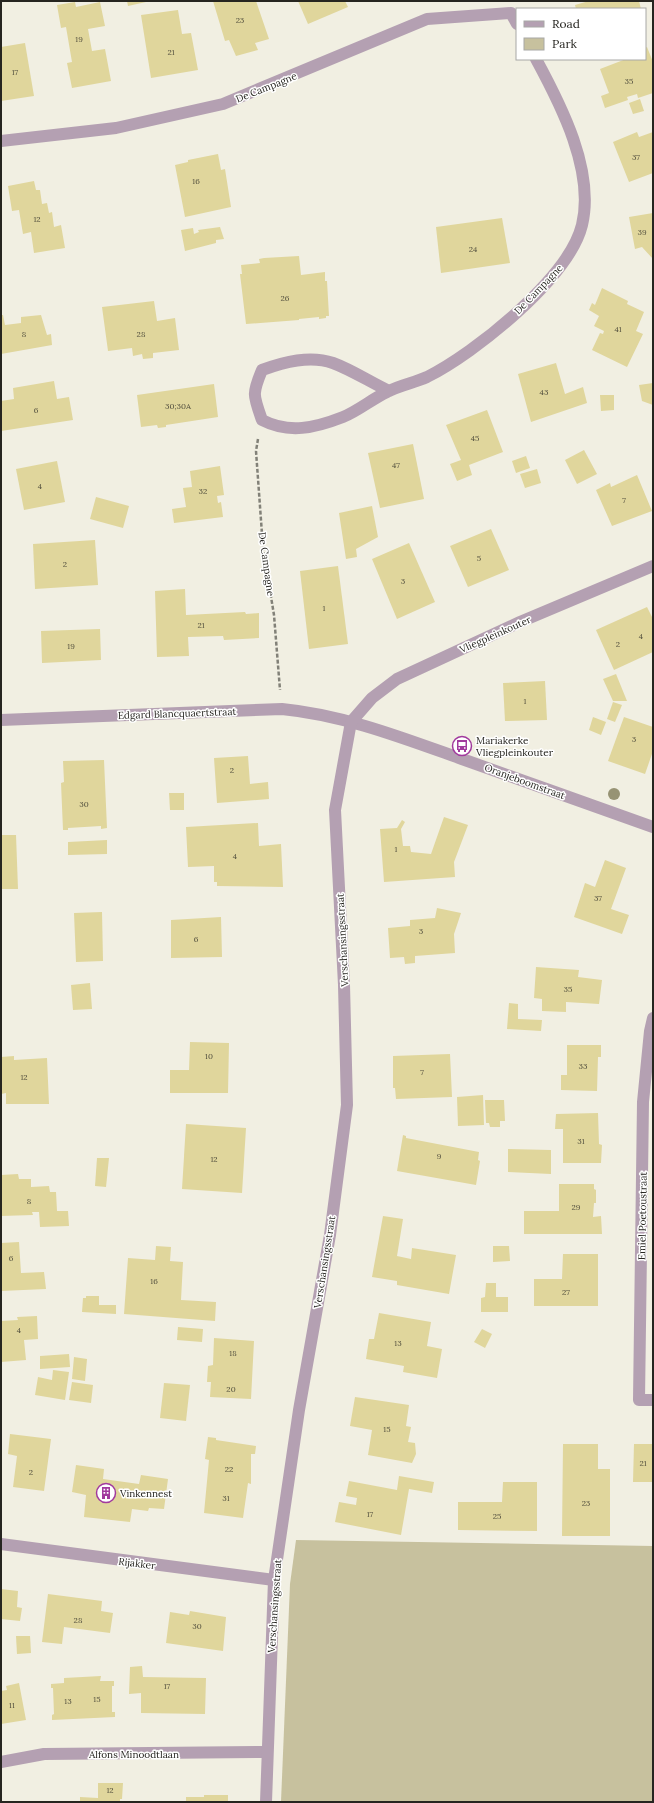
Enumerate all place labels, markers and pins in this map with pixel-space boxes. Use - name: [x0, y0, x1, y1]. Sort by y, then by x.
- place label: Mariakerke Vliegpleinkouter: [475, 734, 554, 759]
- bus stop icon: Mariakerke Vliegpleinkouter: [451, 735, 473, 757]
- building icon: Vinkennest: [95, 1482, 117, 1504]
- place label: Vinkennest: [119, 1487, 172, 1500]

